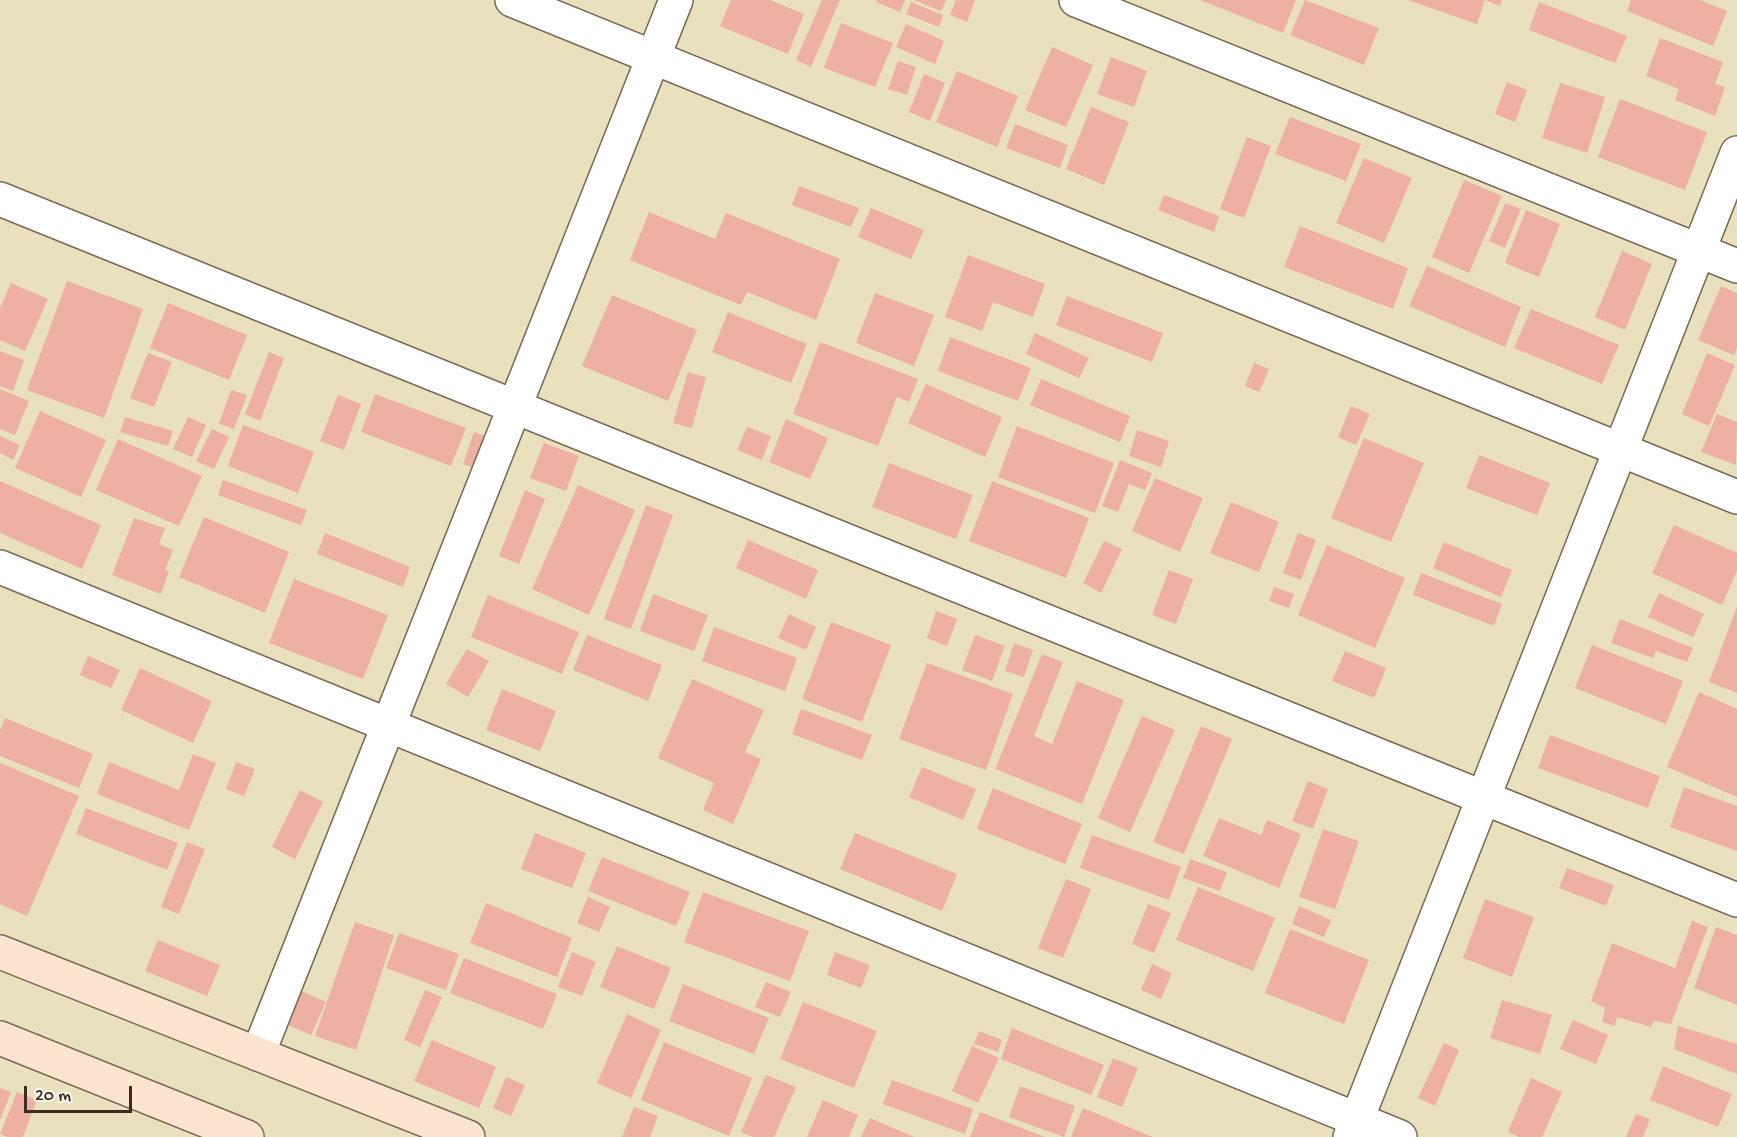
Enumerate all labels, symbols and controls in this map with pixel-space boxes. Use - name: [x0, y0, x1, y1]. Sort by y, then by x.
- scale bar: [27, 1074, 135, 1112]
- text: 20 m: [35, 1086, 71, 1107]

